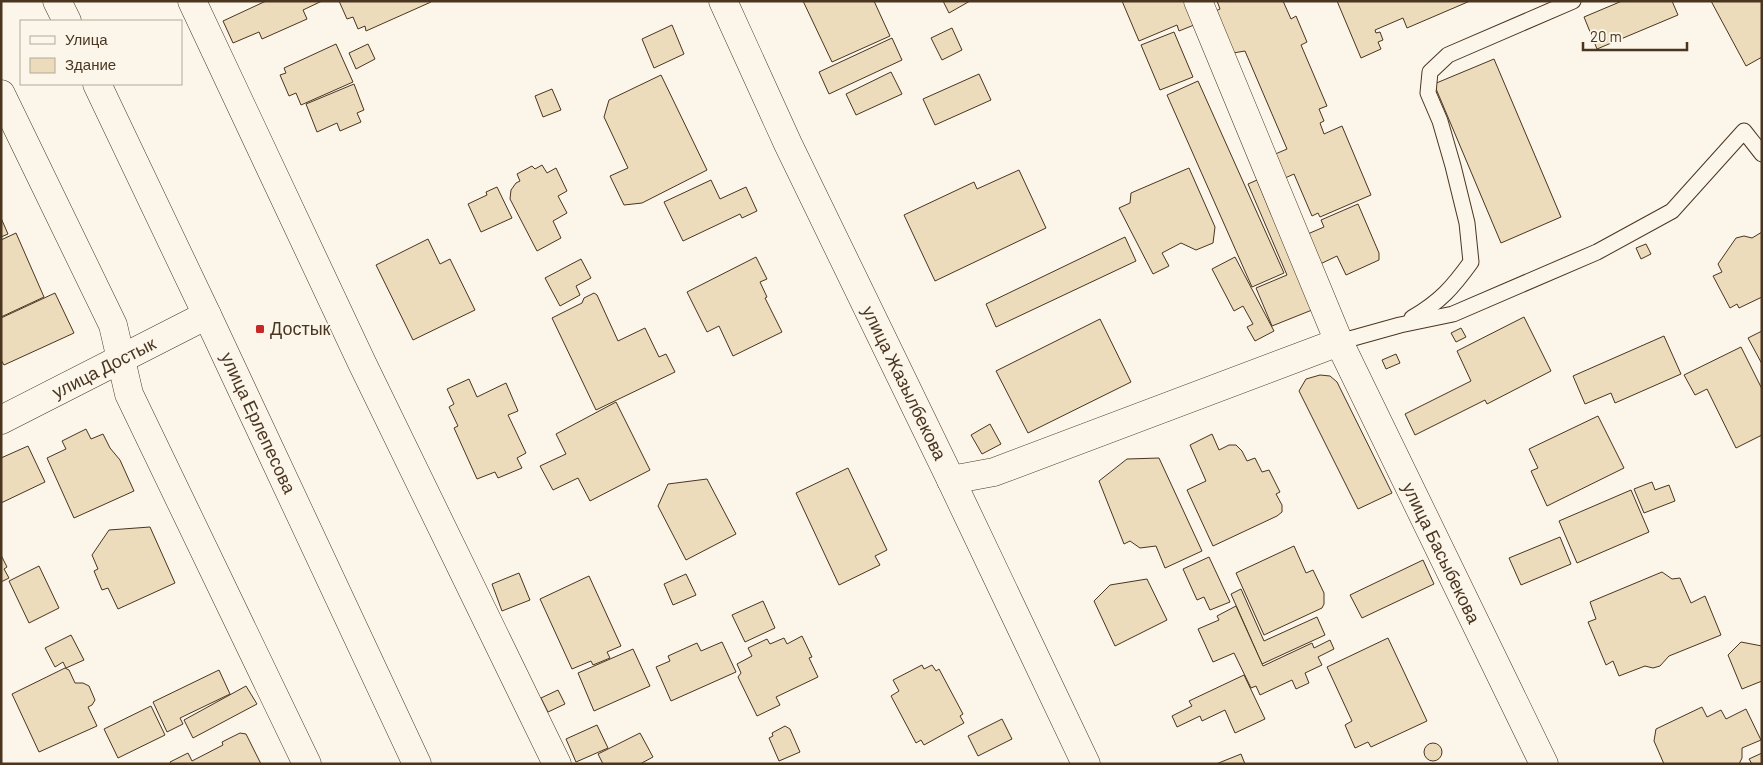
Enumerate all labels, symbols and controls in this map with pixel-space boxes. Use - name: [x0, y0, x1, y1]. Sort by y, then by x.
- legend: [20, 20, 182, 85]
- scale bar: [1583, 20, 1687, 52]
- text: 20 m: [1590, 27, 1622, 45]
- text: Улица: [65, 30, 108, 48]
- text: Здание: [65, 55, 116, 73]
- street label: улица Жазылбекова: [858, 302, 952, 464]
- place label: Достык: [270, 317, 331, 339]
- marker: Достык: [254, 323, 266, 335]
- street label: улица Достык: [48, 331, 159, 403]
- street label: улица Ерлепесова: [217, 348, 302, 498]
- street label: улица Басыбекова: [1398, 478, 1486, 628]

